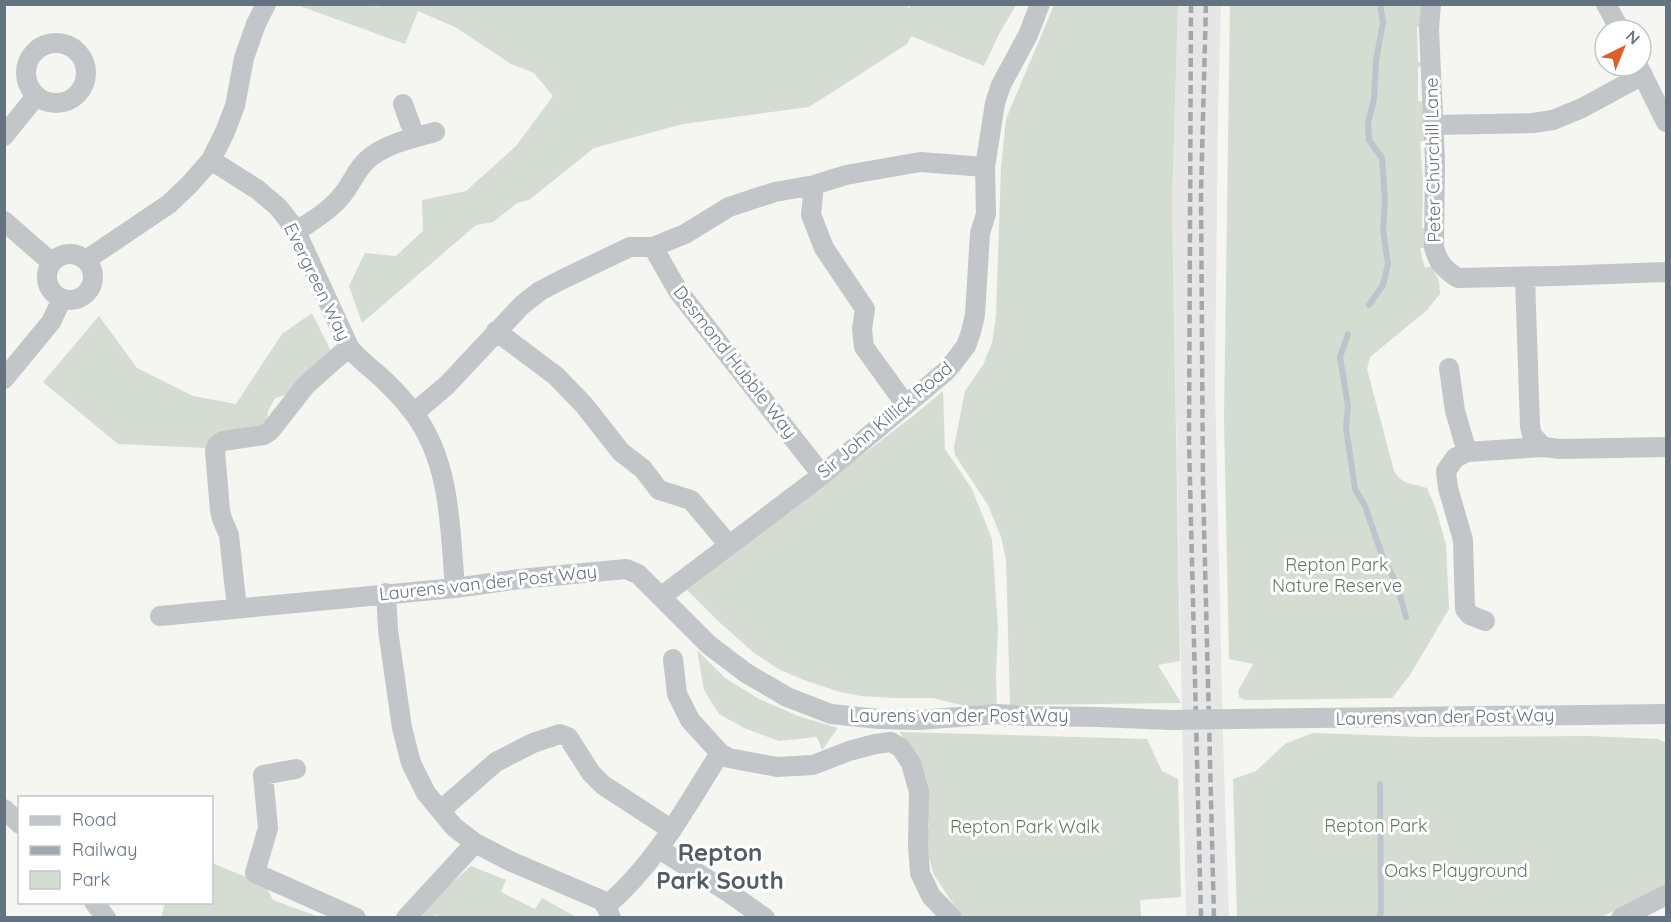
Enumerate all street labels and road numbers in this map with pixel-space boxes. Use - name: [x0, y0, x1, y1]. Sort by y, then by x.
- street label: Peter Churchill Lane: [1420, 77, 1445, 243]
- street label: Evergreen Way: [279, 219, 356, 344]
- street label: Desmond Hubble Way: [669, 281, 802, 443]
- street label: Sir John Killick Road: [812, 356, 957, 483]
- street label: Laurens van der Post Way: [378, 560, 598, 605]
- street label: Laurens van der Post Way: [1335, 703, 1555, 730]
- street label: Laurens van der Post Way: [850, 704, 1068, 727]

